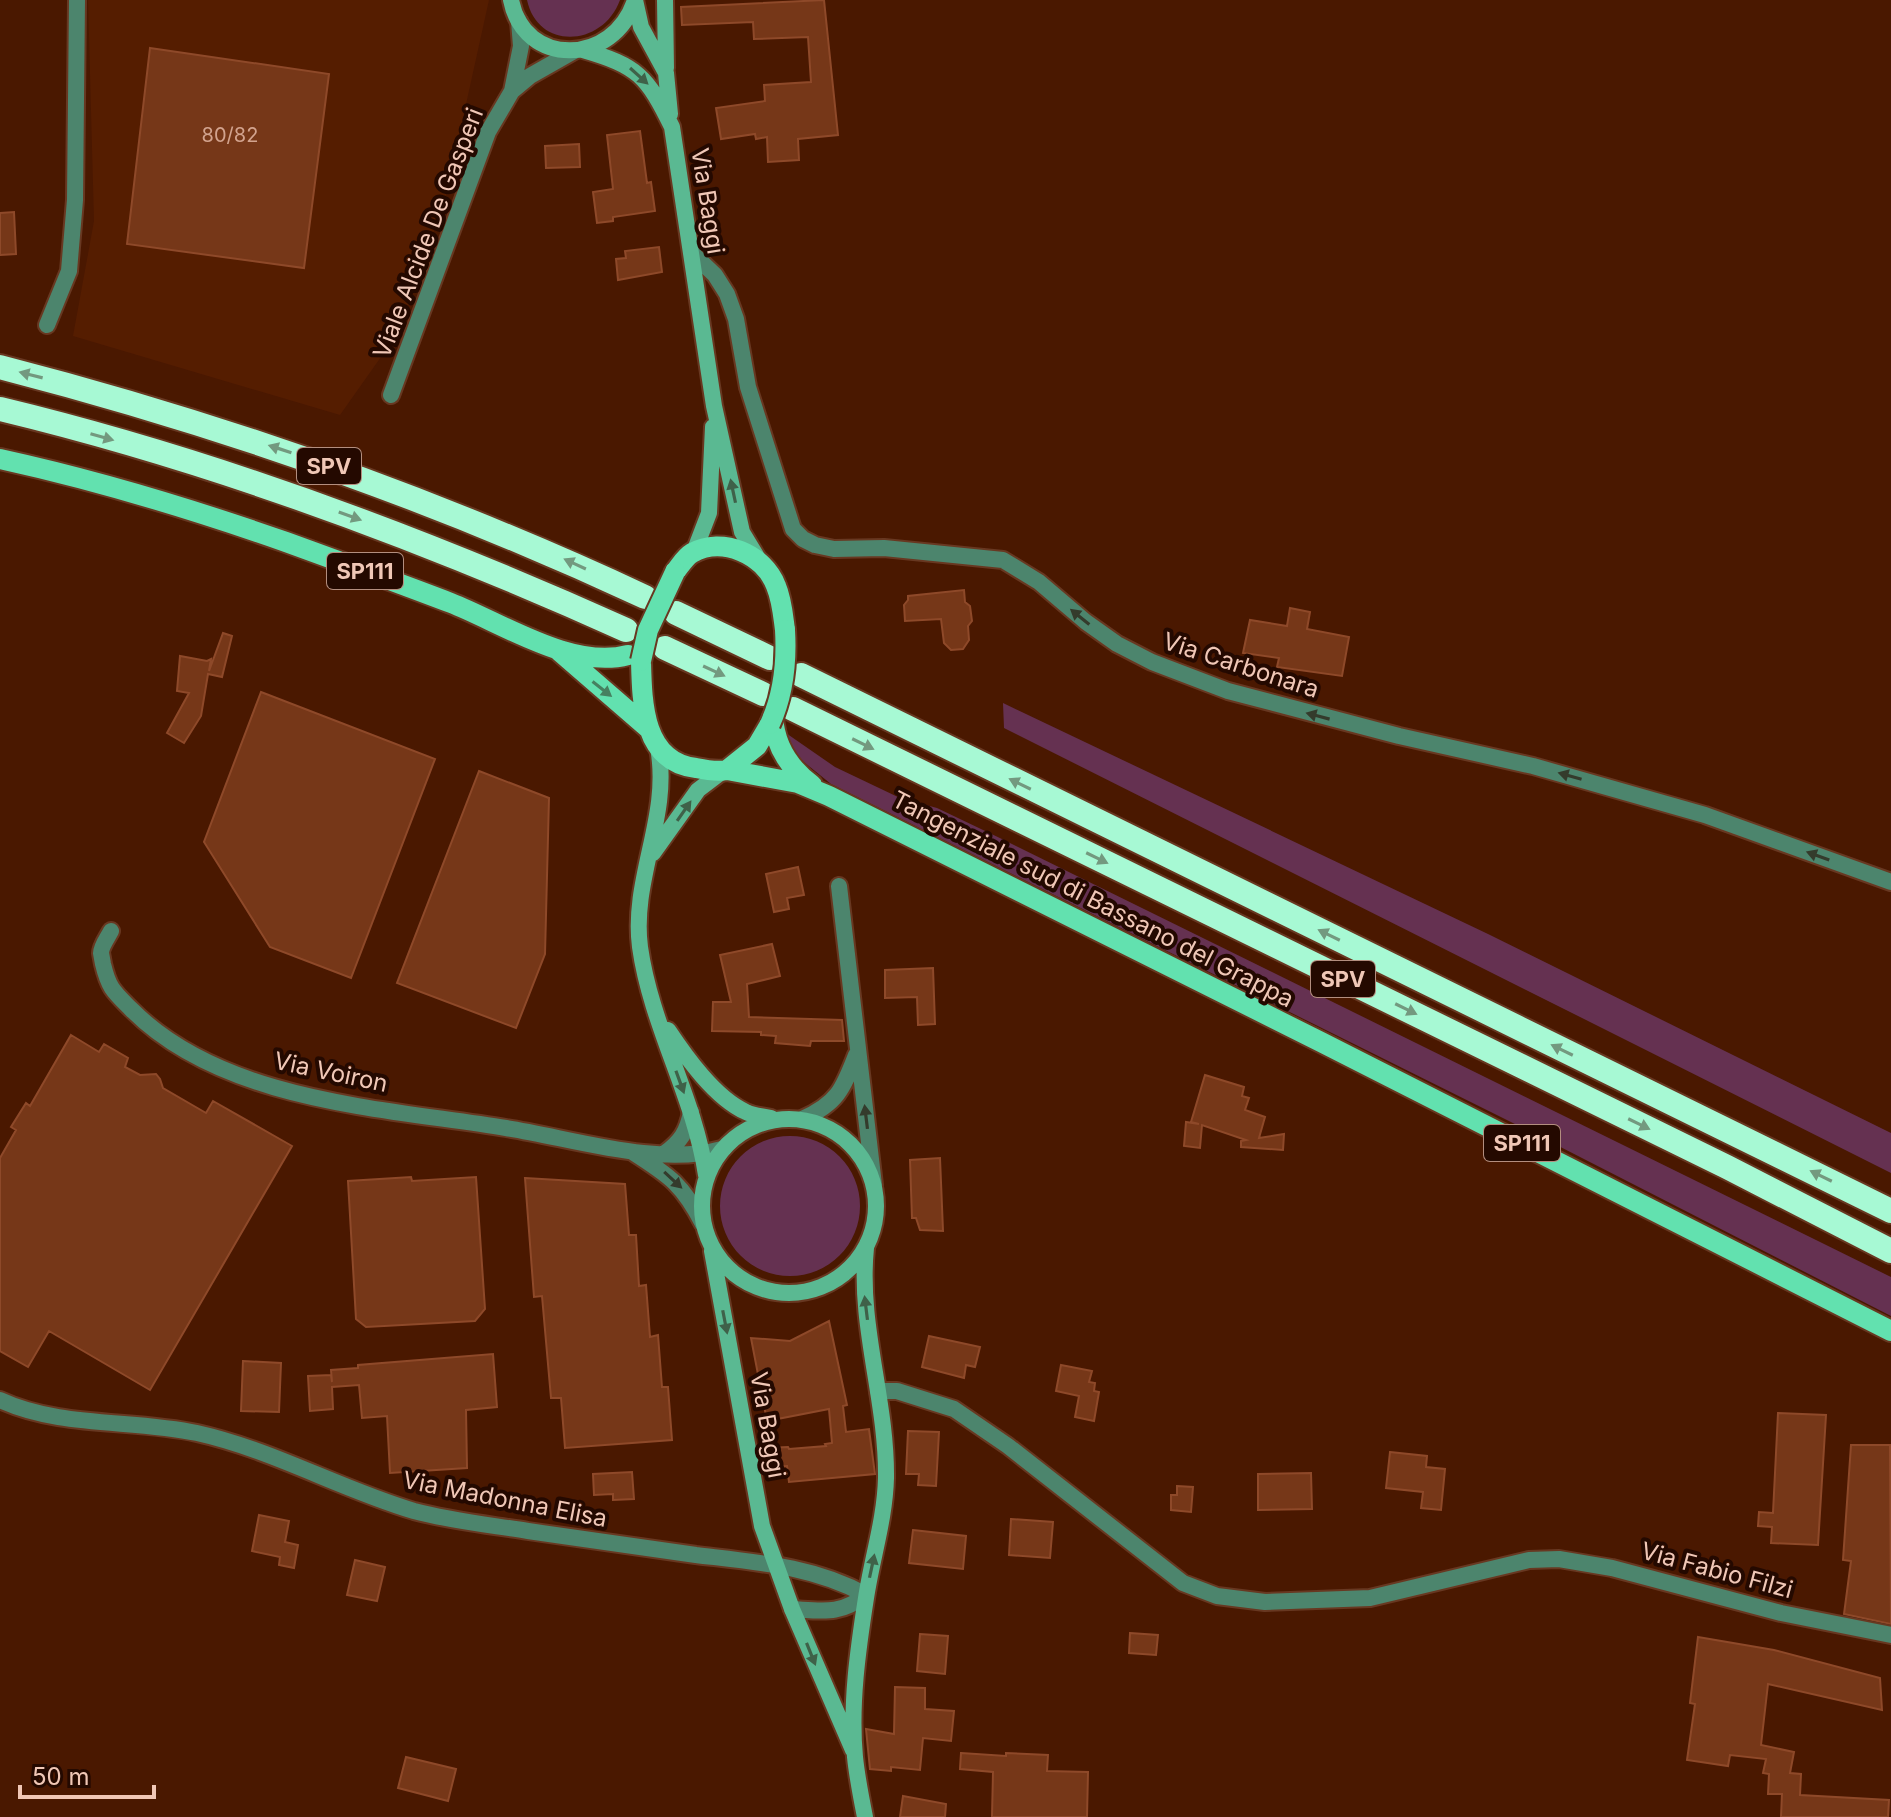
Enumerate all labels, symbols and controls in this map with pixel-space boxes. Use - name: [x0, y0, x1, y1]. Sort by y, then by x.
- one-way arrow: [628, 67, 648, 84]
- street label: Viale Alcide De Gasperi: [367, 104, 489, 362]
- house number: 80/82: [202, 123, 258, 147]
- street label: Via Baggi: [685, 146, 731, 256]
- one-way arrow: [19, 369, 44, 381]
- one-way arrow: [90, 431, 115, 443]
- one-way arrow: [268, 442, 292, 455]
- road number: SPV: [297, 448, 361, 484]
- one-way arrow: [726, 478, 739, 503]
- one-way arrow: [338, 510, 362, 523]
- road number: SP111: [327, 553, 403, 589]
- one-way arrow: [563, 558, 586, 571]
- one-way arrow: [1069, 608, 1090, 625]
- street label: Via Carbonara: [1159, 626, 1323, 704]
- one-way arrow: [702, 664, 726, 678]
- one-way arrow: [592, 680, 612, 696]
- one-way arrow: [1305, 709, 1330, 721]
- one-way arrow: [852, 737, 875, 750]
- one-way arrow: [1558, 770, 1583, 782]
- one-way arrow: [1008, 777, 1031, 791]
- street label: Tangenziale sud di Bassano del Grappa: [887, 785, 1299, 1013]
- one-way arrow: [676, 800, 692, 822]
- one-way arrow: [1805, 849, 1829, 862]
- one-way arrow: [1085, 851, 1108, 865]
- one-way arrow: [1317, 929, 1340, 942]
- road number: SPV: [1311, 961, 1375, 997]
- one-way arrow: [1394, 1003, 1417, 1016]
- one-way arrow: [1551, 1043, 1574, 1057]
- street label: Via Voiron: [272, 1046, 390, 1098]
- one-way arrow: [674, 1070, 687, 1094]
- one-way arrow: [859, 1104, 872, 1129]
- one-way arrow: [1628, 1117, 1651, 1131]
- road number: SP111: [1484, 1125, 1560, 1161]
- one-way arrow: [1809, 1170, 1832, 1183]
- one-way arrow: [663, 1171, 682, 1189]
- one-way arrow: [859, 1296, 872, 1321]
- one-way arrow: [719, 1310, 732, 1335]
- street label: Via Baggi: [744, 1370, 792, 1480]
- street label: Via Madonna Elisa: [400, 1465, 610, 1533]
- street label: Via Fabio Filzi: [1638, 1536, 1796, 1604]
- one-way arrow: [867, 1553, 879, 1578]
- one-way arrow: [804, 1642, 817, 1666]
- scale bar: [20, 1749, 154, 1799]
- text: 50 m: [32, 1762, 90, 1791]

